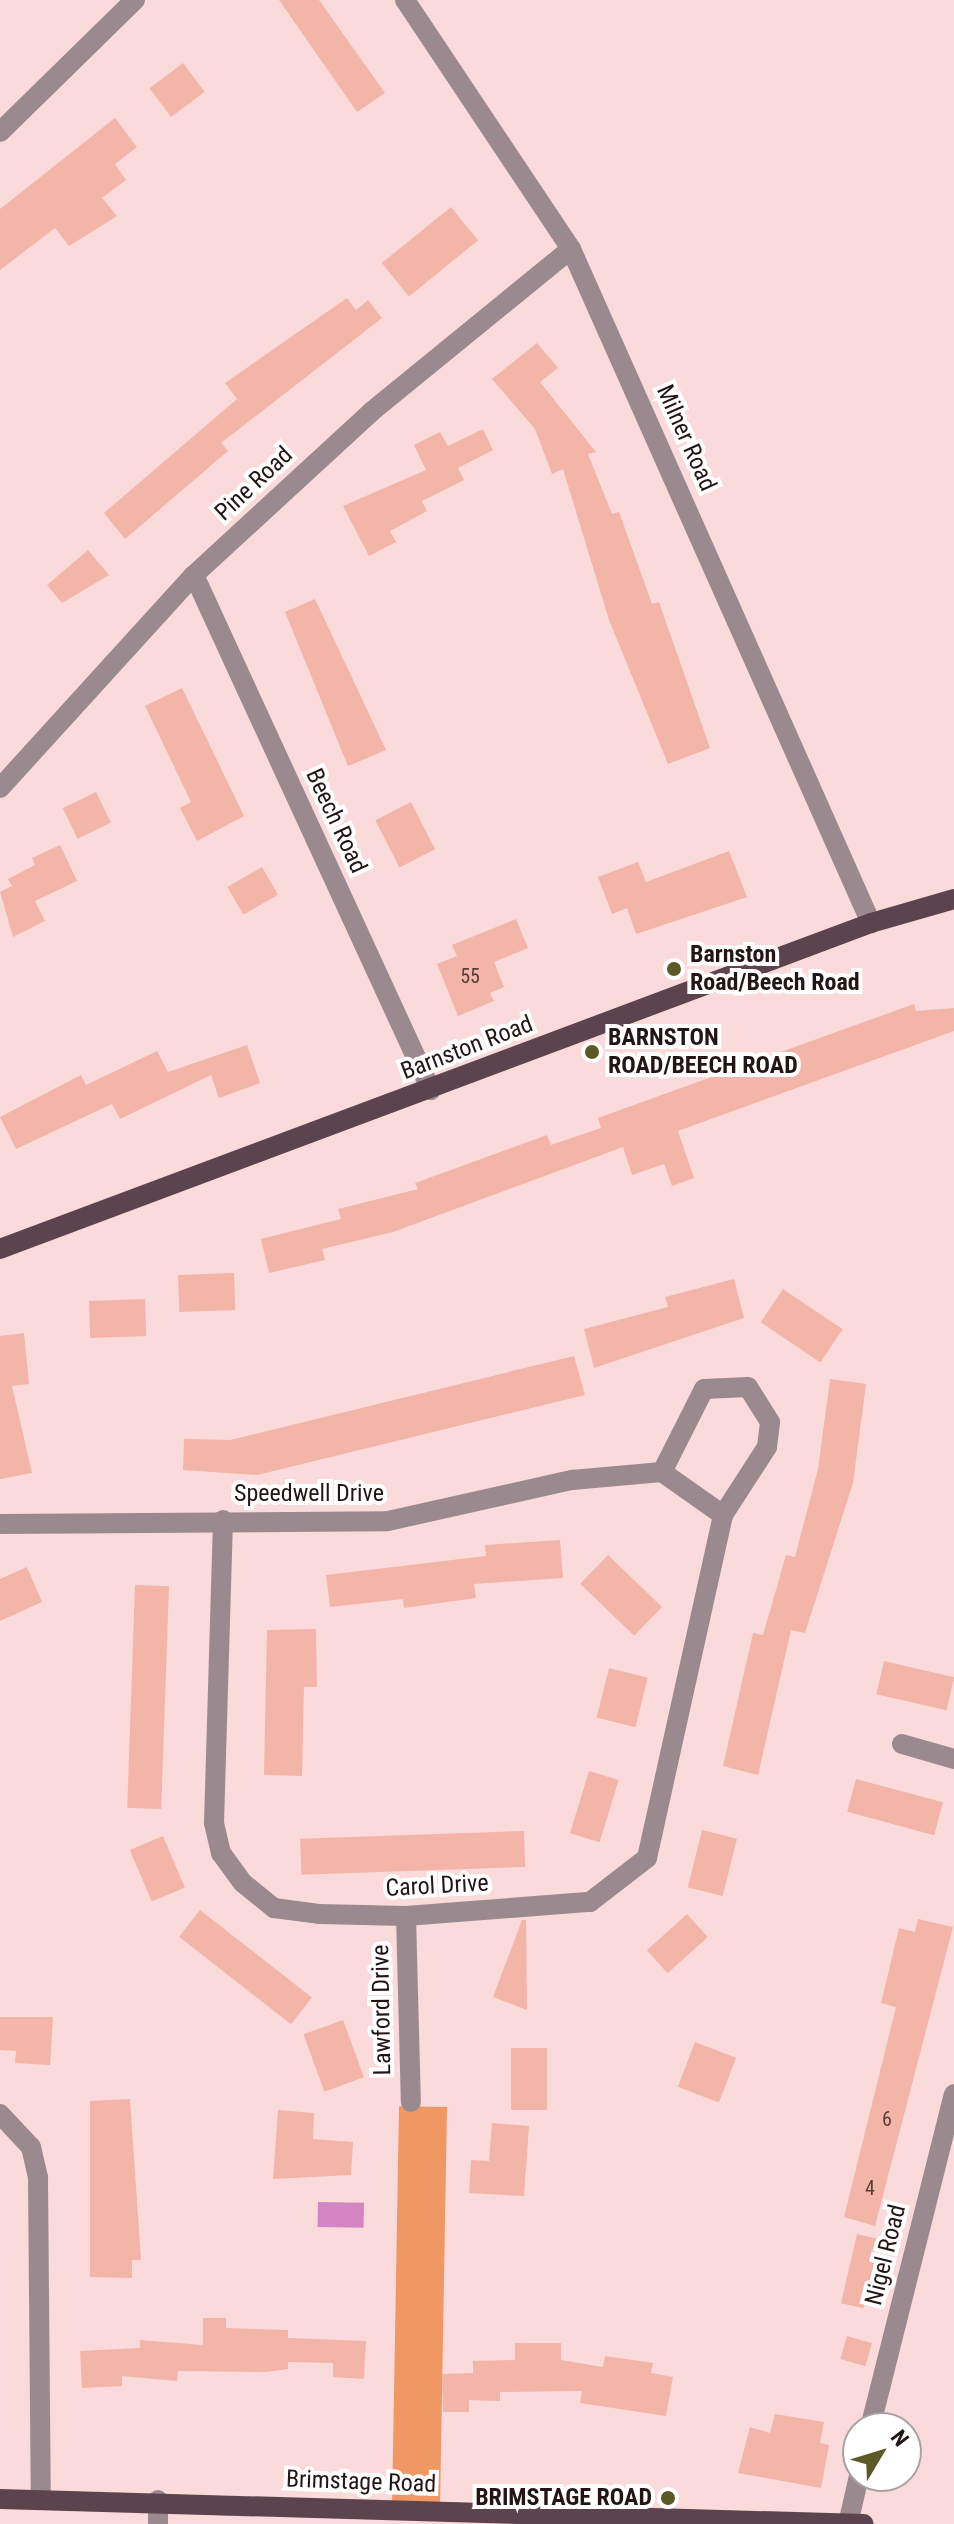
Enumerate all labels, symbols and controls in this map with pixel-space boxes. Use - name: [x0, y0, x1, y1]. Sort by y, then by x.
- street label: Milner Road: [650, 381, 722, 495]
- street label: Pine Road: [209, 441, 299, 527]
- street label: Beech Road: [299, 764, 373, 878]
- place label: Barnston Road/Beech Road: [690, 941, 860, 997]
- marker: Barnston Road/Beech Road: [665, 960, 683, 978]
- house number: 55: [460, 964, 480, 988]
- street label: Barnston Road: [397, 1010, 537, 1086]
- place label: BARNSTON ROAD/BEECH ROAD: [608, 1024, 798, 1080]
- marker: BARNSTON ROAD/BEECH ROAD: [583, 1043, 601, 1061]
- street label: Speedwell Drive: [234, 1480, 384, 1508]
- street label: Carol Drive: [385, 1869, 489, 1903]
- street label: Lawford Drive: [366, 1944, 398, 2076]
- house number: 6: [882, 2107, 892, 2131]
- house number: 4: [865, 2176, 875, 2200]
- street label: Nigel Road: [860, 2202, 912, 2308]
- north arrow: [842, 2412, 922, 2492]
- text: N: [886, 2425, 914, 2451]
- street label: Brimstage Road: [285, 2465, 437, 2499]
- place label: BRIMSTAGE ROAD: [475, 2484, 652, 2512]
- marker: BRIMSTAGE ROAD: [659, 2489, 677, 2507]

